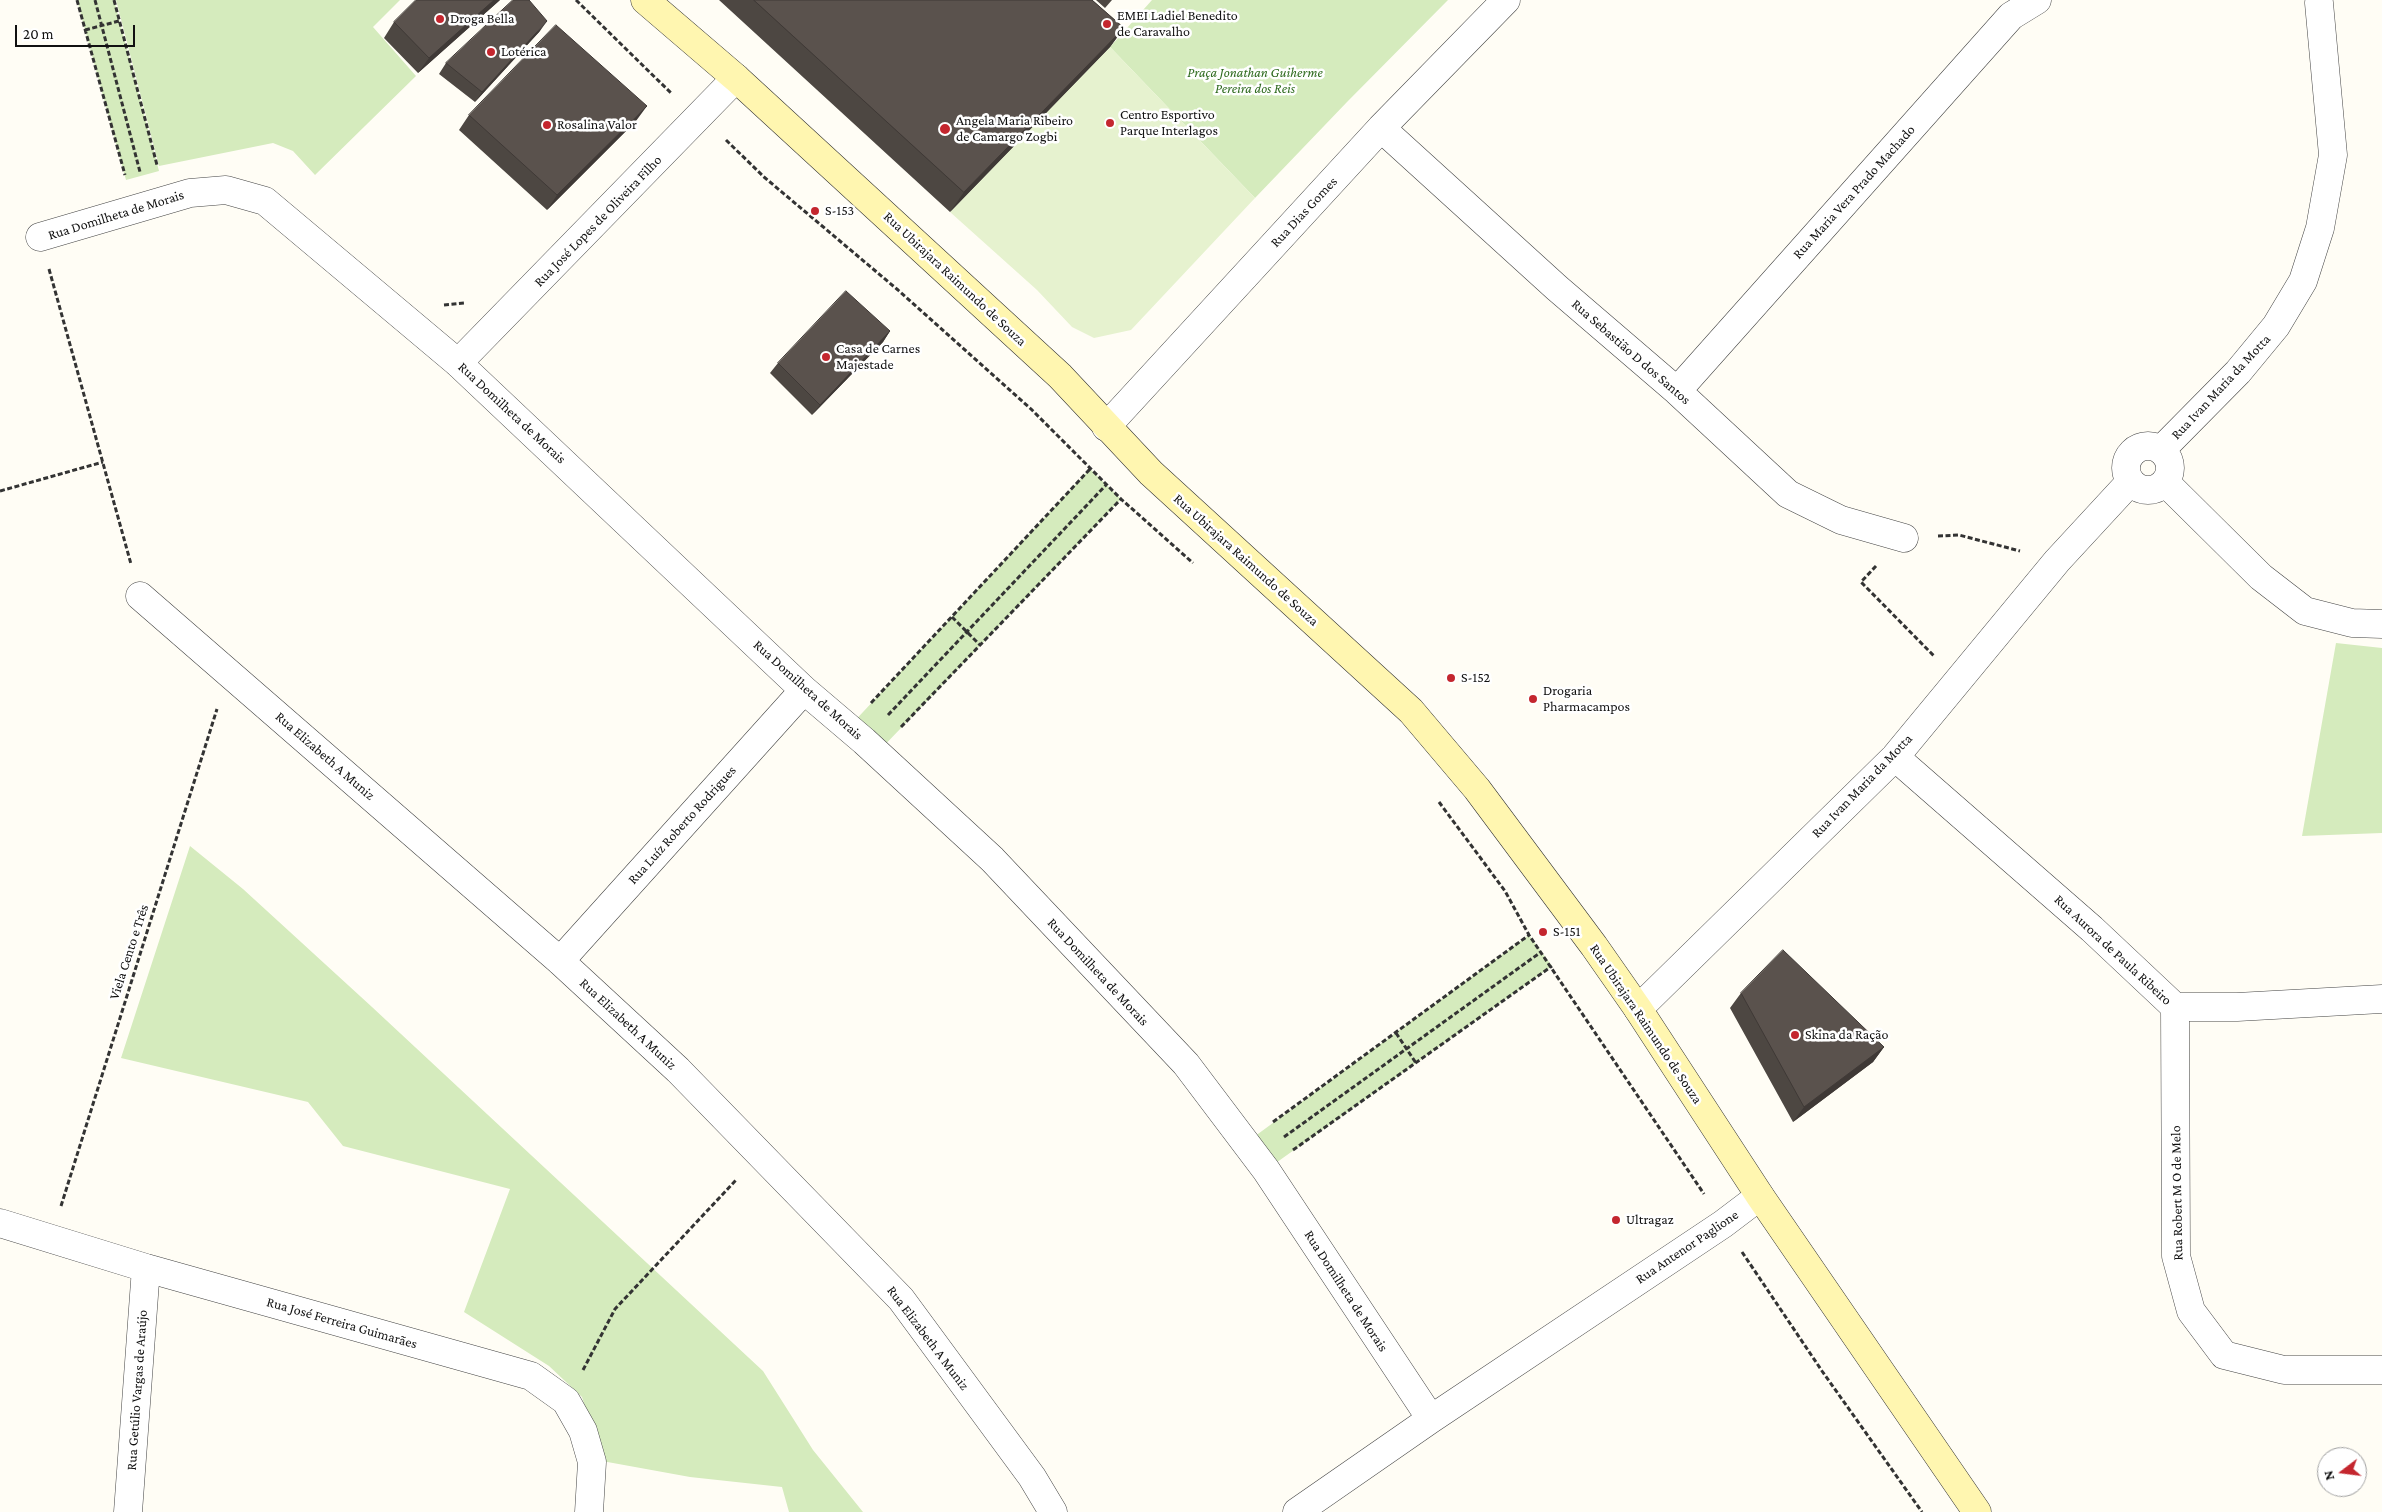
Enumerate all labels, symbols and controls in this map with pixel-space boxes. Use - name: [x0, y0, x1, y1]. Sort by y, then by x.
- place label: EMEI Ladiel Benedito de Caravalho: [1117, 8, 1238, 40]
- place label: Droga Bella: [450, 11, 514, 27]
- marker: Droga Bella: [434, 13, 446, 25]
- scale bar: [18, 15, 138, 47]
- marker: EMEI Ladiel Benedito de Caravalho: [1101, 18, 1113, 30]
- text: 20 m: [23, 26, 54, 42]
- place label: Lotérica: [501, 44, 547, 60]
- marker: Lotérica: [485, 46, 497, 58]
- park label: Praça Jonathan Guiherme Pereira dos Reis: [1187, 65, 1323, 98]
- place label: Centro Esportivo Parque Interlagos: [1120, 107, 1218, 140]
- place label: Angela Maria Ribeiro de Camargo Zogbi: [956, 113, 1073, 146]
- place label: Rosalina Valor: [557, 117, 637, 133]
- marker: Centro Esportivo Parque Interlagos: [1104, 117, 1116, 129]
- marker: Rosalina Valor: [541, 119, 553, 131]
- street label: Rua Maria Vera Prado Machado: [1789, 121, 1919, 263]
- marker: Angela Maria Ribeiro de Camargo Zogbi: [938, 122, 952, 136]
- street label: Rua José Lopes de Oliveira Filho: [531, 152, 665, 290]
- street label: Rua Dias Gomes: [1267, 173, 1341, 251]
- street label: Rua Domilheta de Morais: [46, 186, 186, 244]
- place label: S-153: [825, 203, 854, 219]
- marker: S-153: [809, 205, 821, 217]
- street label: Rua Ubirajara Raimundo de Souza: [880, 208, 1030, 350]
- street label: Rua Sebastião D dos Santos: [1568, 296, 1694, 408]
- street label: Rua Ivan Maria da Motta: [2168, 331, 2274, 443]
- place label: Casa de Carnes Majestade: [836, 341, 920, 374]
- marker: Casa de Carnes Majestade: [820, 351, 832, 363]
- street label: Rua Domilheta de Morais: [455, 359, 569, 467]
- street label: Rua Ubirajara Raimundo de Souza: [1170, 490, 1322, 630]
- street label: Rua Domilheta de Morais: [750, 636, 866, 744]
- place label: S-152: [1461, 670, 1490, 686]
- marker: S-152: [1445, 672, 1457, 684]
- place label: Drogaria Pharmacampos: [1543, 683, 1630, 716]
- marker: Drogaria Pharmacampos: [1527, 693, 1539, 705]
- street label: Rua Elizabeth A Muniz: [272, 708, 378, 804]
- street label: Rua Ivan Maria da Motta: [1808, 731, 1916, 841]
- street label: Rua Luíz Roberto Rodrigues: [624, 762, 740, 888]
- street label: Rua Aurora de Paula Ribeiro: [2051, 891, 2175, 1009]
- street label: Viela Cento e Três: [106, 902, 152, 1002]
- street label: Rua Domilheta de Morais: [1044, 915, 1152, 1029]
- place label: S-151: [1553, 924, 1580, 940]
- marker: S-151: [1537, 926, 1549, 938]
- street label: Rua Ubirajara Raimundo de Souza: [1586, 941, 1706, 1107]
- street label: Rua Elizabeth A Muniz: [576, 975, 680, 1073]
- place label: Skina da Ração: [1805, 1027, 1888, 1043]
- marker: Skina da Ração: [1789, 1029, 1801, 1041]
- street label: Rua Robert M O de Melo: [2167, 1125, 2187, 1261]
- street label: Rua Antenor Paglione: [1632, 1206, 1742, 1288]
- place label: Ultragaz: [1626, 1212, 1674, 1228]
- marker: Ultragaz: [1610, 1214, 1622, 1226]
- street label: Rua Domilheta de Morais: [1300, 1227, 1392, 1355]
- street label: Rua Elizabeth A Muniz: [883, 1282, 973, 1394]
- street label: Rua José Ferreira Guimarães: [265, 1293, 419, 1353]
- street label: Rua Getúlio Vargas de Araújo: [123, 1309, 151, 1471]
- north arrow: [2317, 1447, 2367, 1497]
- text: N: [2320, 1469, 2337, 1482]

